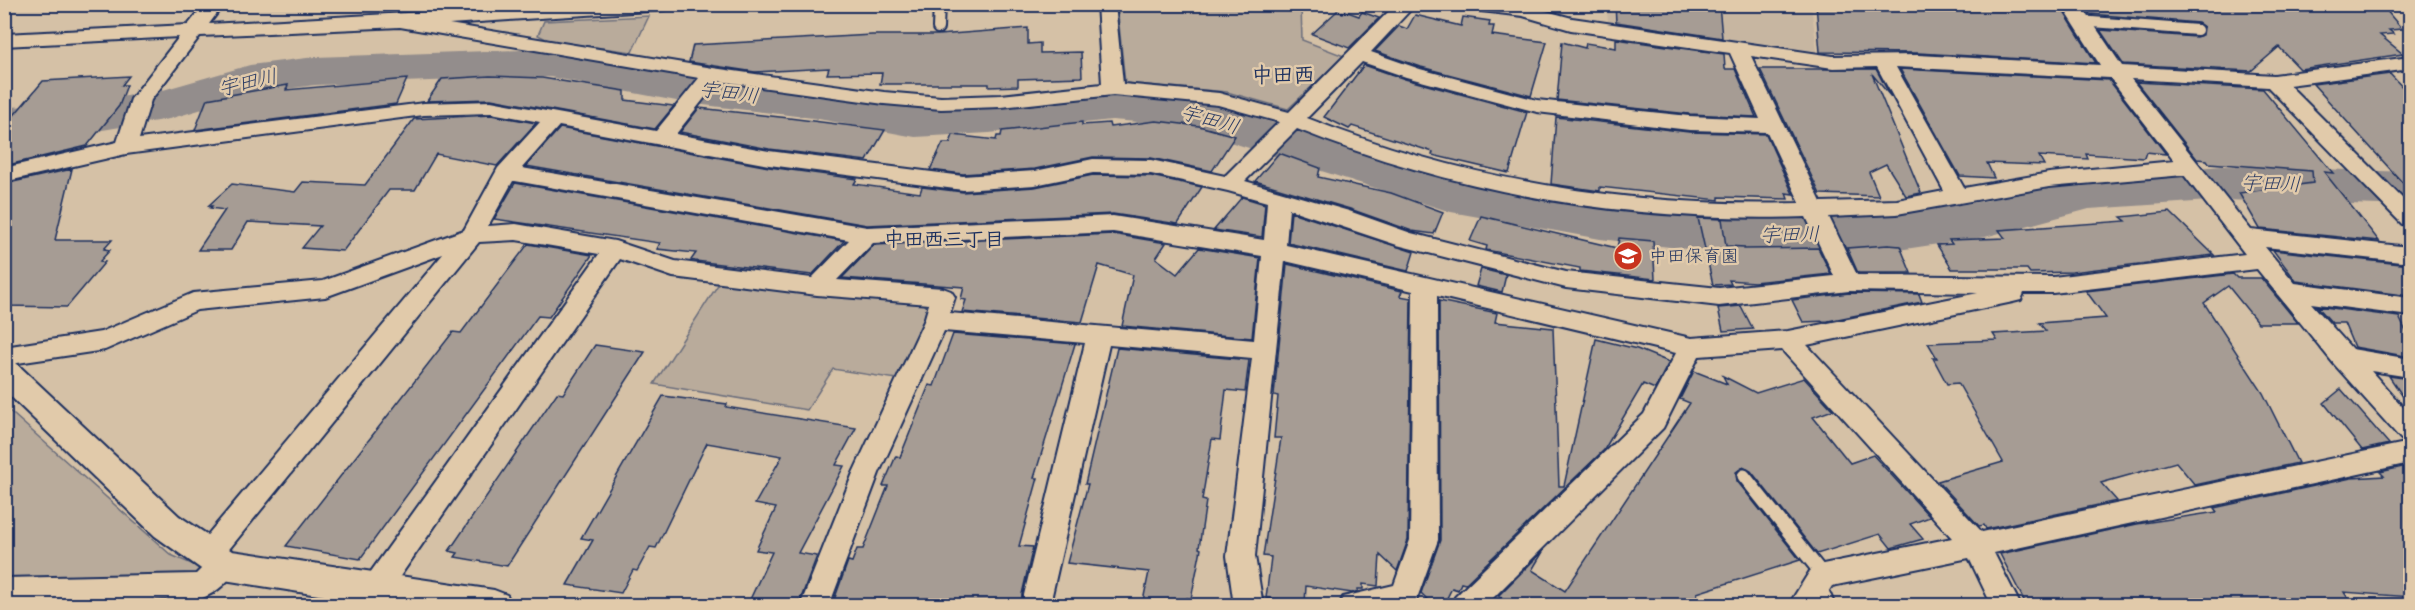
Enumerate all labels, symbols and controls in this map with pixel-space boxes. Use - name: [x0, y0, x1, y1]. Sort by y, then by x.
- district label: 中田西: [1252, 61, 1315, 90]
- water label: 宇田川: [216, 63, 280, 103]
- water label: 宇田川: [698, 75, 760, 111]
- water label: 宇田川: [1177, 98, 1243, 142]
- water label: 宇田川: [2241, 169, 2301, 199]
- water label: 宇田川: [1760, 220, 1820, 250]
- district label: 中田西三丁目: [884, 226, 1004, 254]
- school or university icon: 中田保育園: [1612, 240, 1644, 272]
- place label: 中田保育園: [1649, 244, 1739, 269]

